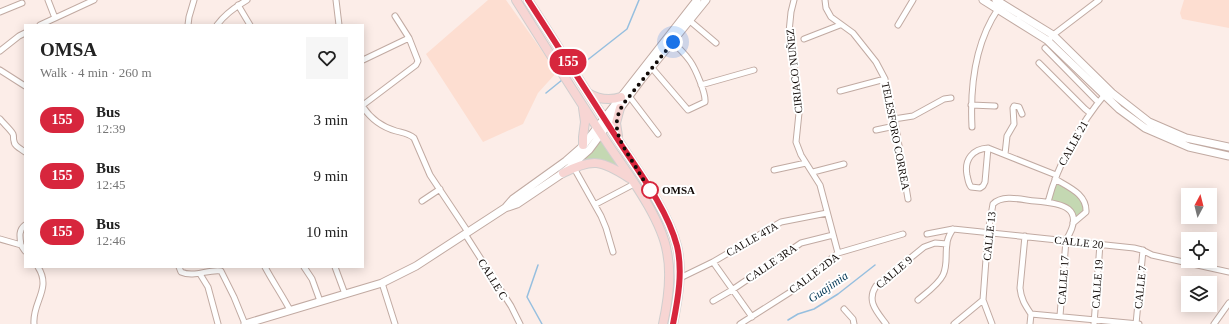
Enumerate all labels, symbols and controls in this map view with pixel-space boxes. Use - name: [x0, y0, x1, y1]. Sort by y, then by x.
- street label: CIRIACO NUÑEZ: [784, 28, 804, 114]
- your location: [663, 32, 683, 52]
- button: heart: [306, 37, 348, 79]
- text: OMSA: [40, 39, 97, 60]
- line badge: 155: [545, 49, 591, 75]
- text: 155: [558, 54, 579, 69]
- text: Walk · 4 min · 260 m: [40, 65, 152, 80]
- street label: TELESFORO CORREA: [880, 81, 912, 191]
- text: Bus: [96, 104, 120, 120]
- text: 155: [52, 112, 73, 127]
- text: 3 min: [313, 112, 348, 128]
- street label: CALLE 21: [1056, 119, 1090, 167]
- text: 12:39: [96, 121, 126, 136]
- text: Bus: [96, 160, 120, 176]
- text: 155: [52, 168, 73, 183]
- text: 9 min: [313, 168, 348, 184]
- text: 12:45: [96, 177, 126, 192]
- marker: OMSA: [641, 181, 659, 199]
- place label: OMSA: [662, 184, 695, 196]
- north arrow: [1181, 188, 1217, 224]
- map controls: [1181, 188, 1217, 312]
- street label: CALLE 13: [980, 210, 998, 261]
- text: Bus: [96, 216, 120, 232]
- street label: CALLE 4TA: [724, 219, 780, 259]
- text: 155: [52, 224, 73, 239]
- text: 10 min: [306, 224, 348, 240]
- button: locate: [1181, 232, 1217, 268]
- text: 12:46: [96, 233, 126, 248]
- street label: CALLE 20: [1054, 233, 1105, 251]
- street label: CALLE 3RA: [743, 242, 799, 284]
- street label: CALLE 2DA: [787, 250, 841, 296]
- street label: CALLE 9: [873, 253, 915, 291]
- street label: CALLE 17: [1055, 255, 1071, 305]
- street label: CALLE C: [476, 257, 510, 301]
- street label: CALLE 19: [1089, 259, 1105, 309]
- street label: CALLE 7: [1132, 264, 1148, 309]
- water label: Guajimia: [805, 269, 851, 305]
- button: layers: [1181, 276, 1217, 312]

